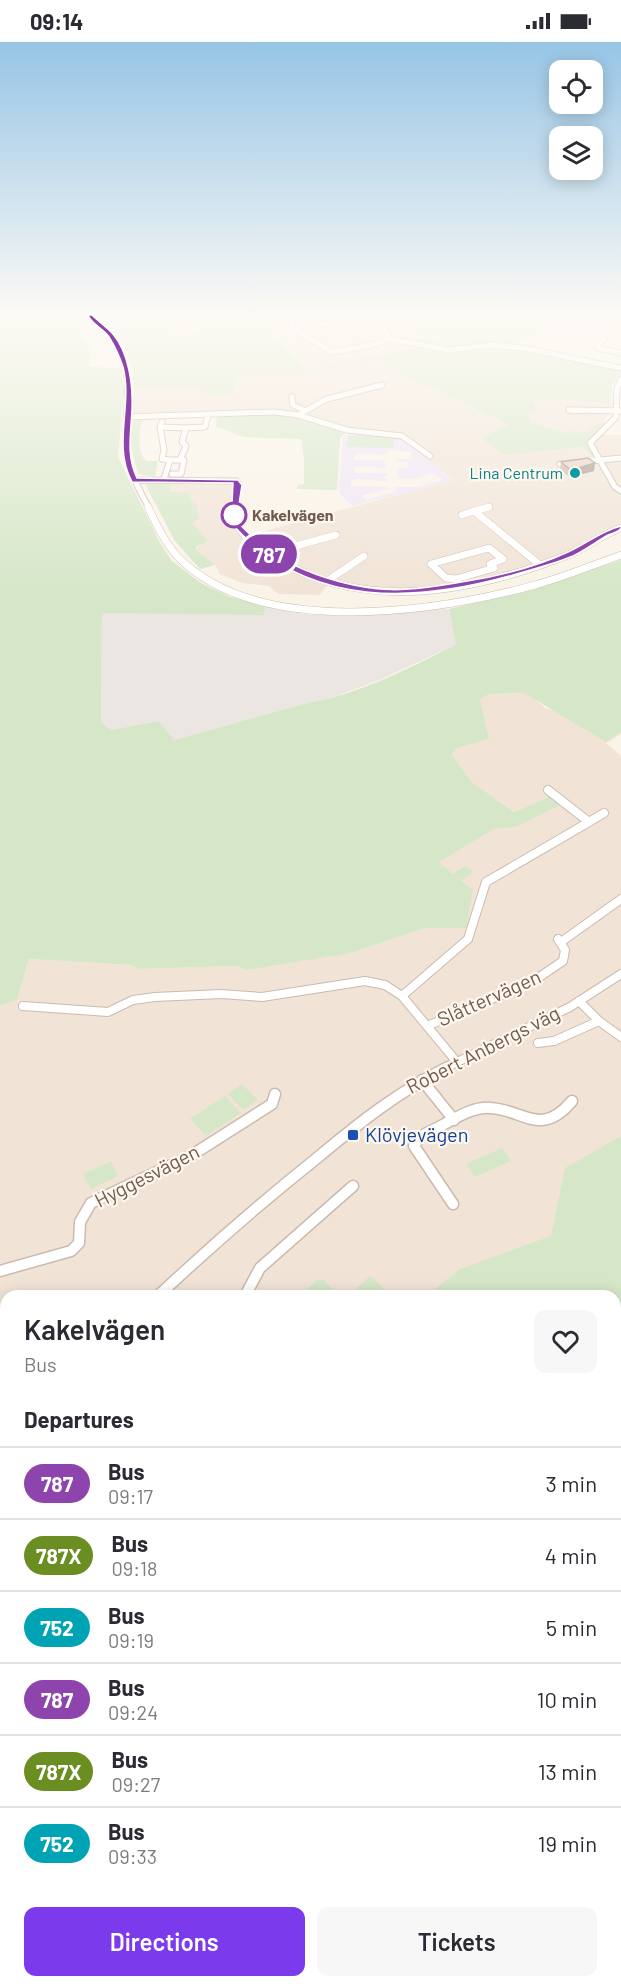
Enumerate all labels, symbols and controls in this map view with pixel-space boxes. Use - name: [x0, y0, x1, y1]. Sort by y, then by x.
- text: 09:14: [30, 8, 83, 34]
- map controls: [549, 60, 603, 180]
- button: locate: [549, 60, 603, 114]
- button: layers: [549, 126, 603, 180]
- place label: Lina Centrum: [470, 463, 563, 482]
- marker: Lina Centrum: [568, 466, 582, 480]
- marker: Kakelvägen: [221, 502, 247, 528]
- place label: Kakelvägen: [252, 505, 334, 524]
- line badge: 787: [234, 534, 304, 574]
- text: 787: [253, 542, 285, 567]
- street label: Slåttervägen: [433, 964, 544, 1031]
- street label: Robert Anbergs väg: [402, 1000, 563, 1098]
- place label: Klövjevägen: [365, 1122, 469, 1146]
- marker: Klövjevägen: [346, 1128, 360, 1142]
- street label: Hyggesvägen: [90, 1138, 203, 1212]
- button: heart: [534, 1310, 597, 1373]
- text: Kakelvägen: [24, 1312, 165, 1346]
- text: Bus: [24, 1352, 57, 1376]
- text: Departures: [24, 1406, 134, 1432]
- text: Bus: [108, 1458, 145, 1484]
- text: 3 min: [546, 1470, 597, 1496]
- text: 787: [41, 1471, 73, 1496]
- text: 09:17: [108, 1484, 153, 1508]
- text: Bus: [111, 1530, 148, 1556]
- text: 4 min: [545, 1542, 597, 1568]
- text: 787X: [36, 1543, 81, 1568]
- text: 09:18: [111, 1556, 157, 1580]
- text: Bus: [108, 1602, 145, 1628]
- text: 5 min: [546, 1614, 597, 1640]
- text: 752: [40, 1615, 74, 1640]
- text: 09:19: [108, 1628, 154, 1652]
- text: Bus: [108, 1674, 145, 1700]
- text: 10 min: [537, 1686, 597, 1712]
- text: 787: [41, 1687, 73, 1712]
- text: 09:24: [108, 1700, 158, 1724]
- text: Bus: [111, 1746, 148, 1772]
- text: 13 min: [538, 1758, 597, 1784]
- text: 787X: [36, 1759, 81, 1784]
- text: 09:27: [111, 1772, 160, 1796]
- text: Bus: [108, 1818, 145, 1844]
- text: 19 min: [538, 1830, 597, 1856]
- text: 752: [40, 1831, 74, 1856]
- text: 09:33: [108, 1844, 157, 1868]
- button: Directions: [24, 1907, 305, 1976]
- button: Tickets: [317, 1907, 597, 1976]

